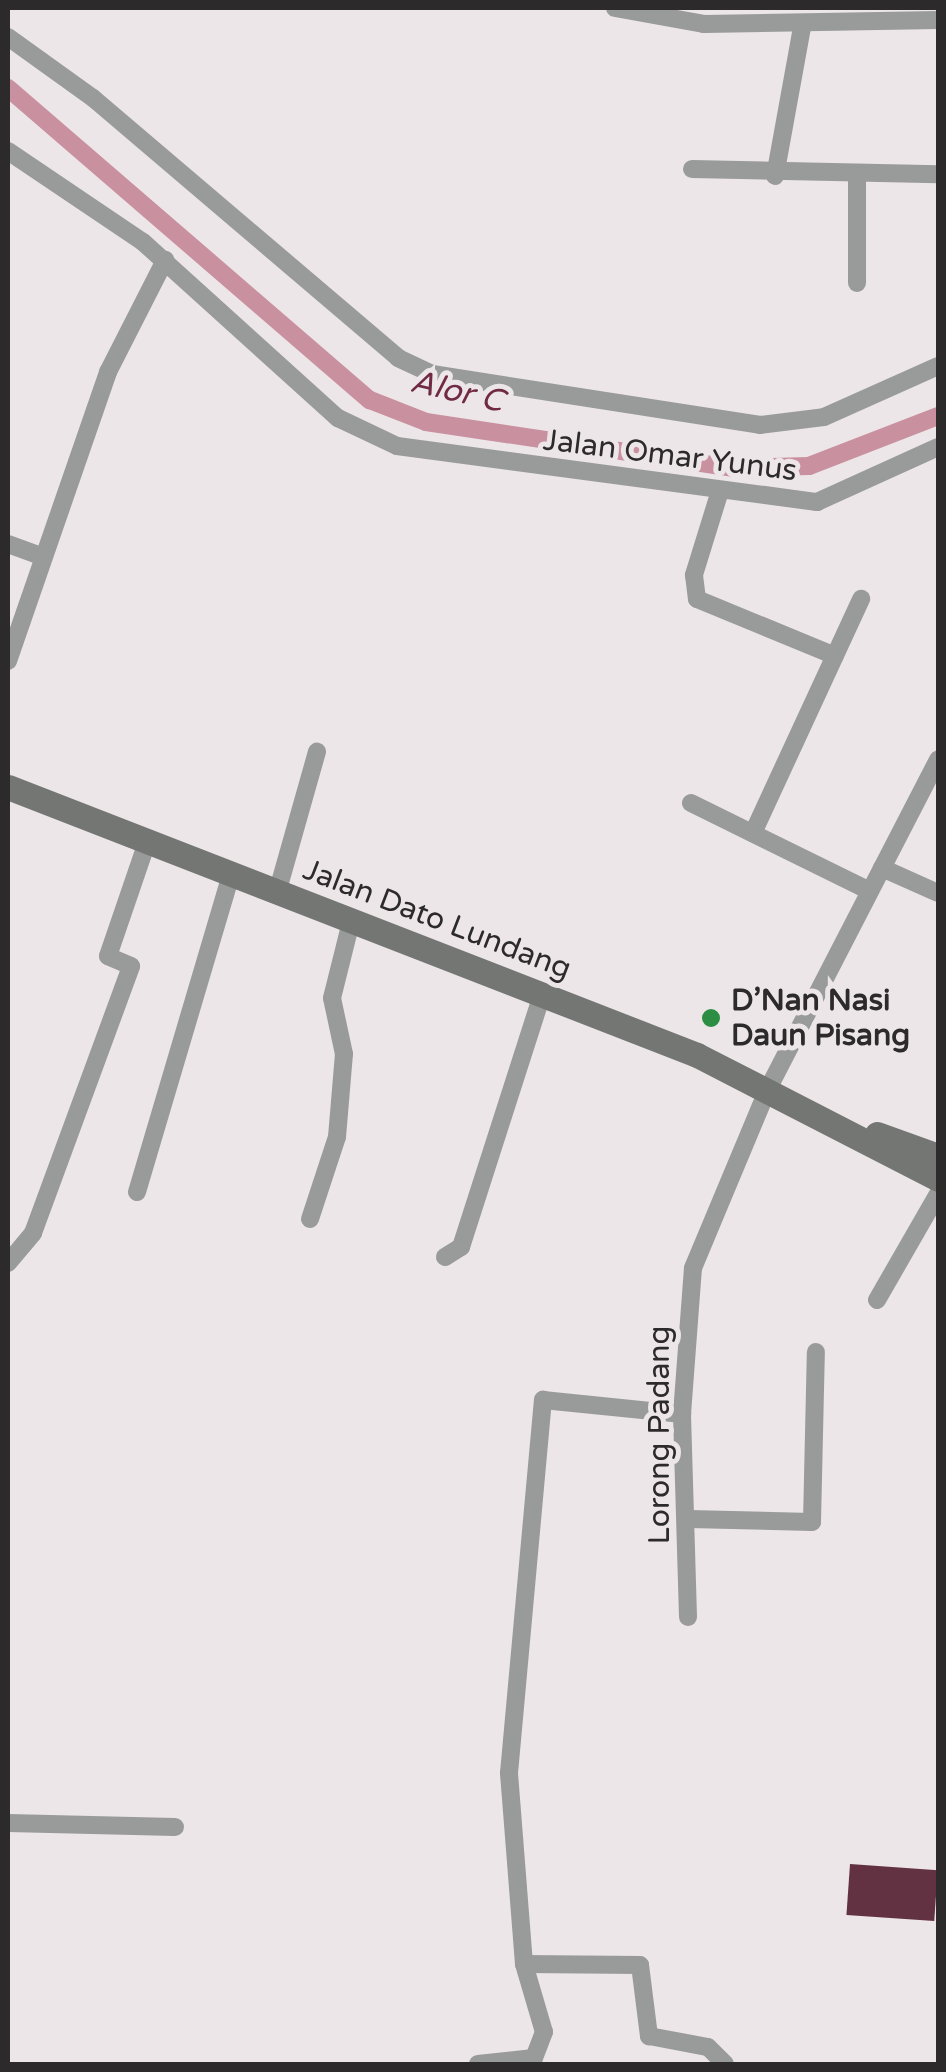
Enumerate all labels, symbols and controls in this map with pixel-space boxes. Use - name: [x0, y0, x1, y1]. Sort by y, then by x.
- water label: Alor C: [407, 363, 507, 421]
- street label: Jalan Omar Yunus: [541, 423, 799, 489]
- street label: Jalan Dato Lundang: [298, 852, 576, 988]
- place label: D’Nan Nasi Daun Pisang: [731, 983, 910, 1054]
- marker: D’Nan Nasi Daun Pisang: [700, 1007, 722, 1029]
- street label: Lorong Padang: [642, 1325, 678, 1545]

